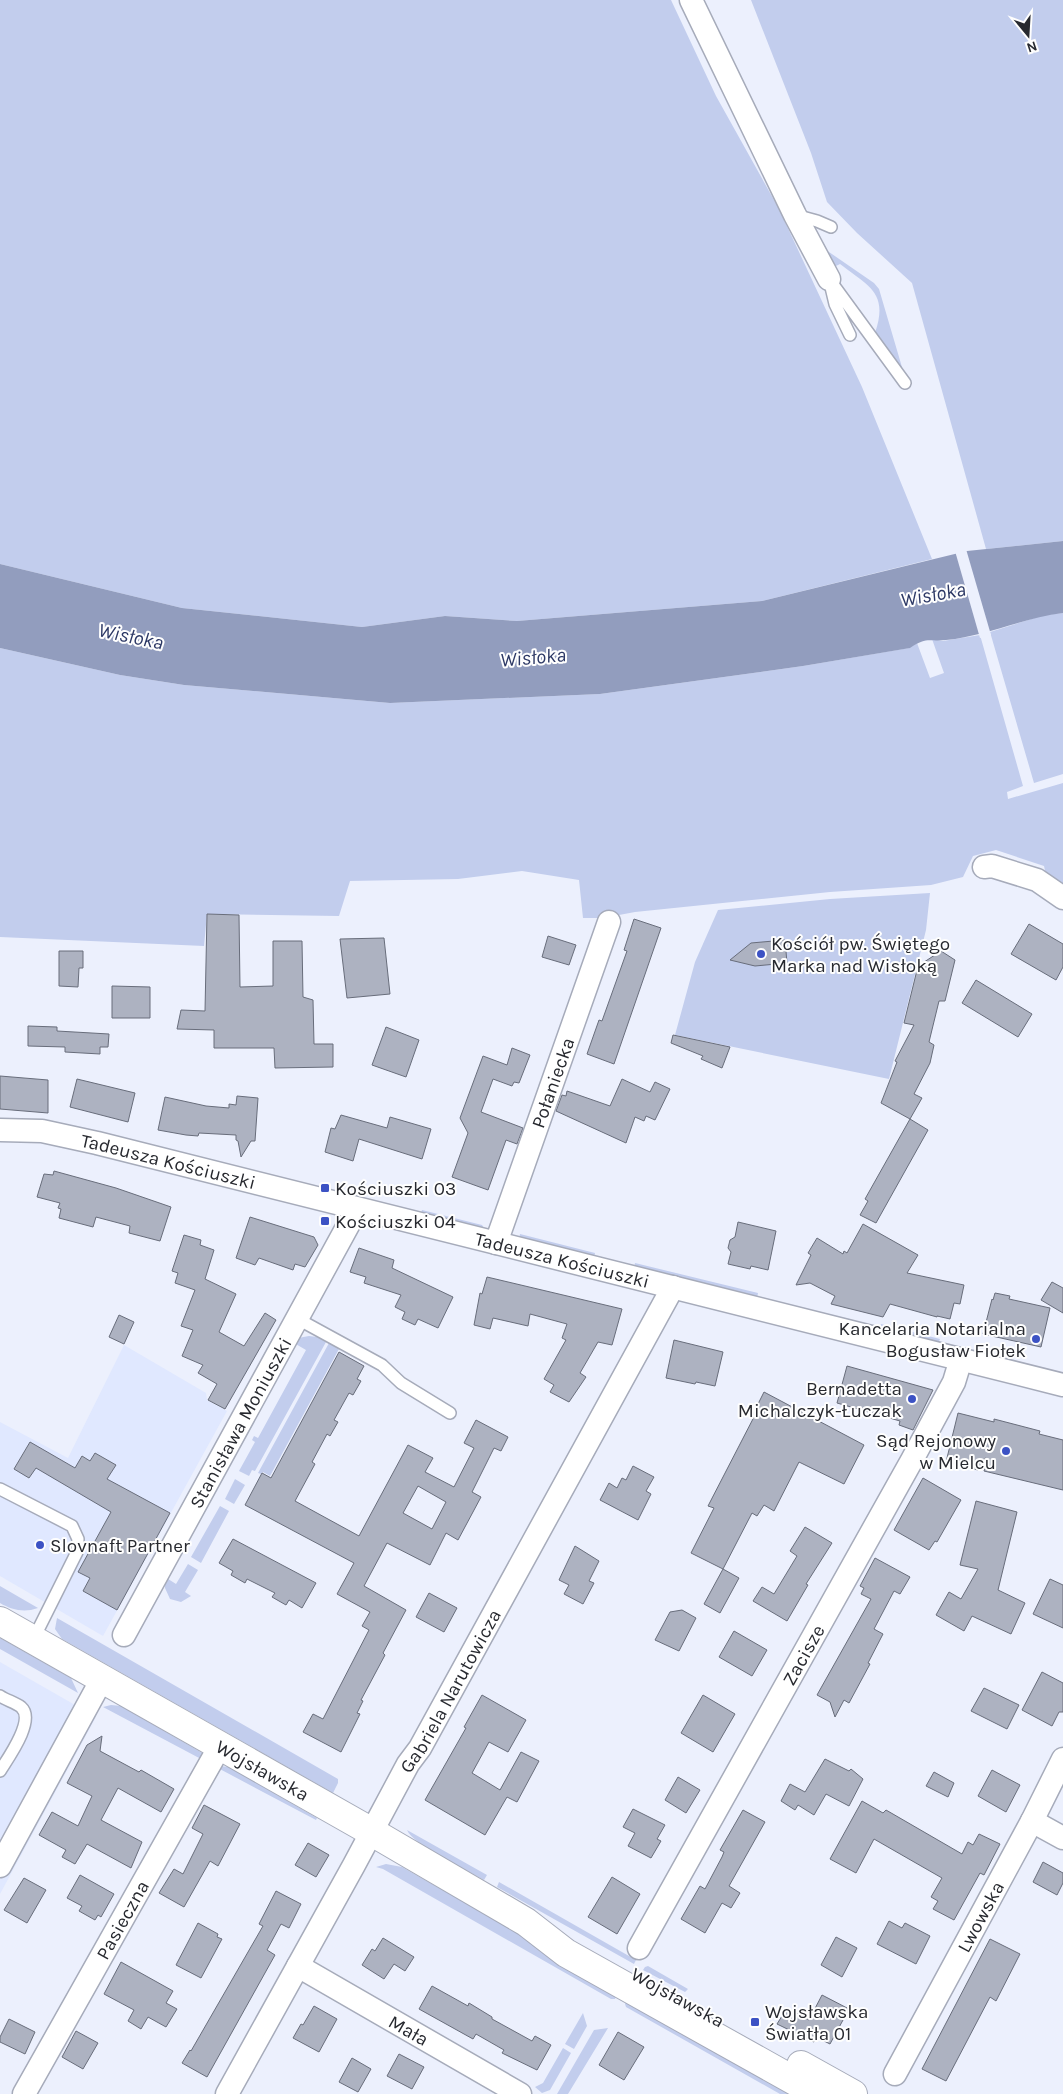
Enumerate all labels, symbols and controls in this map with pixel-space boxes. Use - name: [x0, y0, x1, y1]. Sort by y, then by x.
- north arrow: [1003, 10, 1053, 60]
- text: N: [1024, 37, 1039, 57]
- water label: Wisłoka: [899, 577, 968, 612]
- water label: Wisłoka: [96, 618, 166, 655]
- water label: Wisłoka: [499, 643, 567, 672]
- place label: Kościół pw. Świętego Marka nad Wisłoką: [771, 932, 950, 977]
- marker: Kościół pw. Świętego Marka nad Wisłoką: [755, 948, 767, 960]
- street label: Połaniecka: [527, 1035, 579, 1131]
- street label: Tadeusza Kościuszki: [79, 1130, 258, 1194]
- place label: Kościuszki 03: [335, 1178, 456, 1200]
- marker: Kościuszki 03: [319, 1182, 331, 1194]
- place label: Kościuszki 04: [335, 1211, 456, 1233]
- marker: Kościuszki 04: [319, 1215, 331, 1227]
- street label: Tadeusza Kościuszki: [472, 1228, 652, 1293]
- place label: Kancelaria Notarialna Bogusław Fiołek: [838, 1318, 1026, 1362]
- marker: Kancelaria Notarialna Bogusław Fiołek: [1030, 1333, 1042, 1345]
- street label: Stanisława Moniuszki: [185, 1334, 297, 1512]
- place label: Bernadetta Michalczyk-Łuczak: [738, 1378, 902, 1422]
- marker: Bernadetta Michalczyk-Łuczak: [906, 1393, 918, 1405]
- place label: Sąd Rejonowy w Mielcu: [876, 1430, 996, 1474]
- marker: Sąd Rejonowy w Mielcu: [1000, 1445, 1012, 1457]
- place label: Slovnaft Partner: [50, 1535, 190, 1557]
- marker: Slovnaft Partner: [34, 1539, 46, 1551]
- street label: Gabriela Narutowicza: [396, 1606, 506, 1777]
- street label: Zacisze: [778, 1621, 830, 1689]
- street label: Wojsławska: [212, 1736, 313, 1806]
- street label: Pasieczna: [92, 1877, 154, 1964]
- street label: Lwowska: [953, 1878, 1009, 1956]
- street label: Wojsławska: [627, 1963, 728, 2033]
- place label: Wojsławska Światła 01: [765, 2001, 868, 2045]
- street label: Mała: [385, 2011, 432, 2051]
- marker: Wojsławska Światła 01: [749, 2016, 761, 2028]

